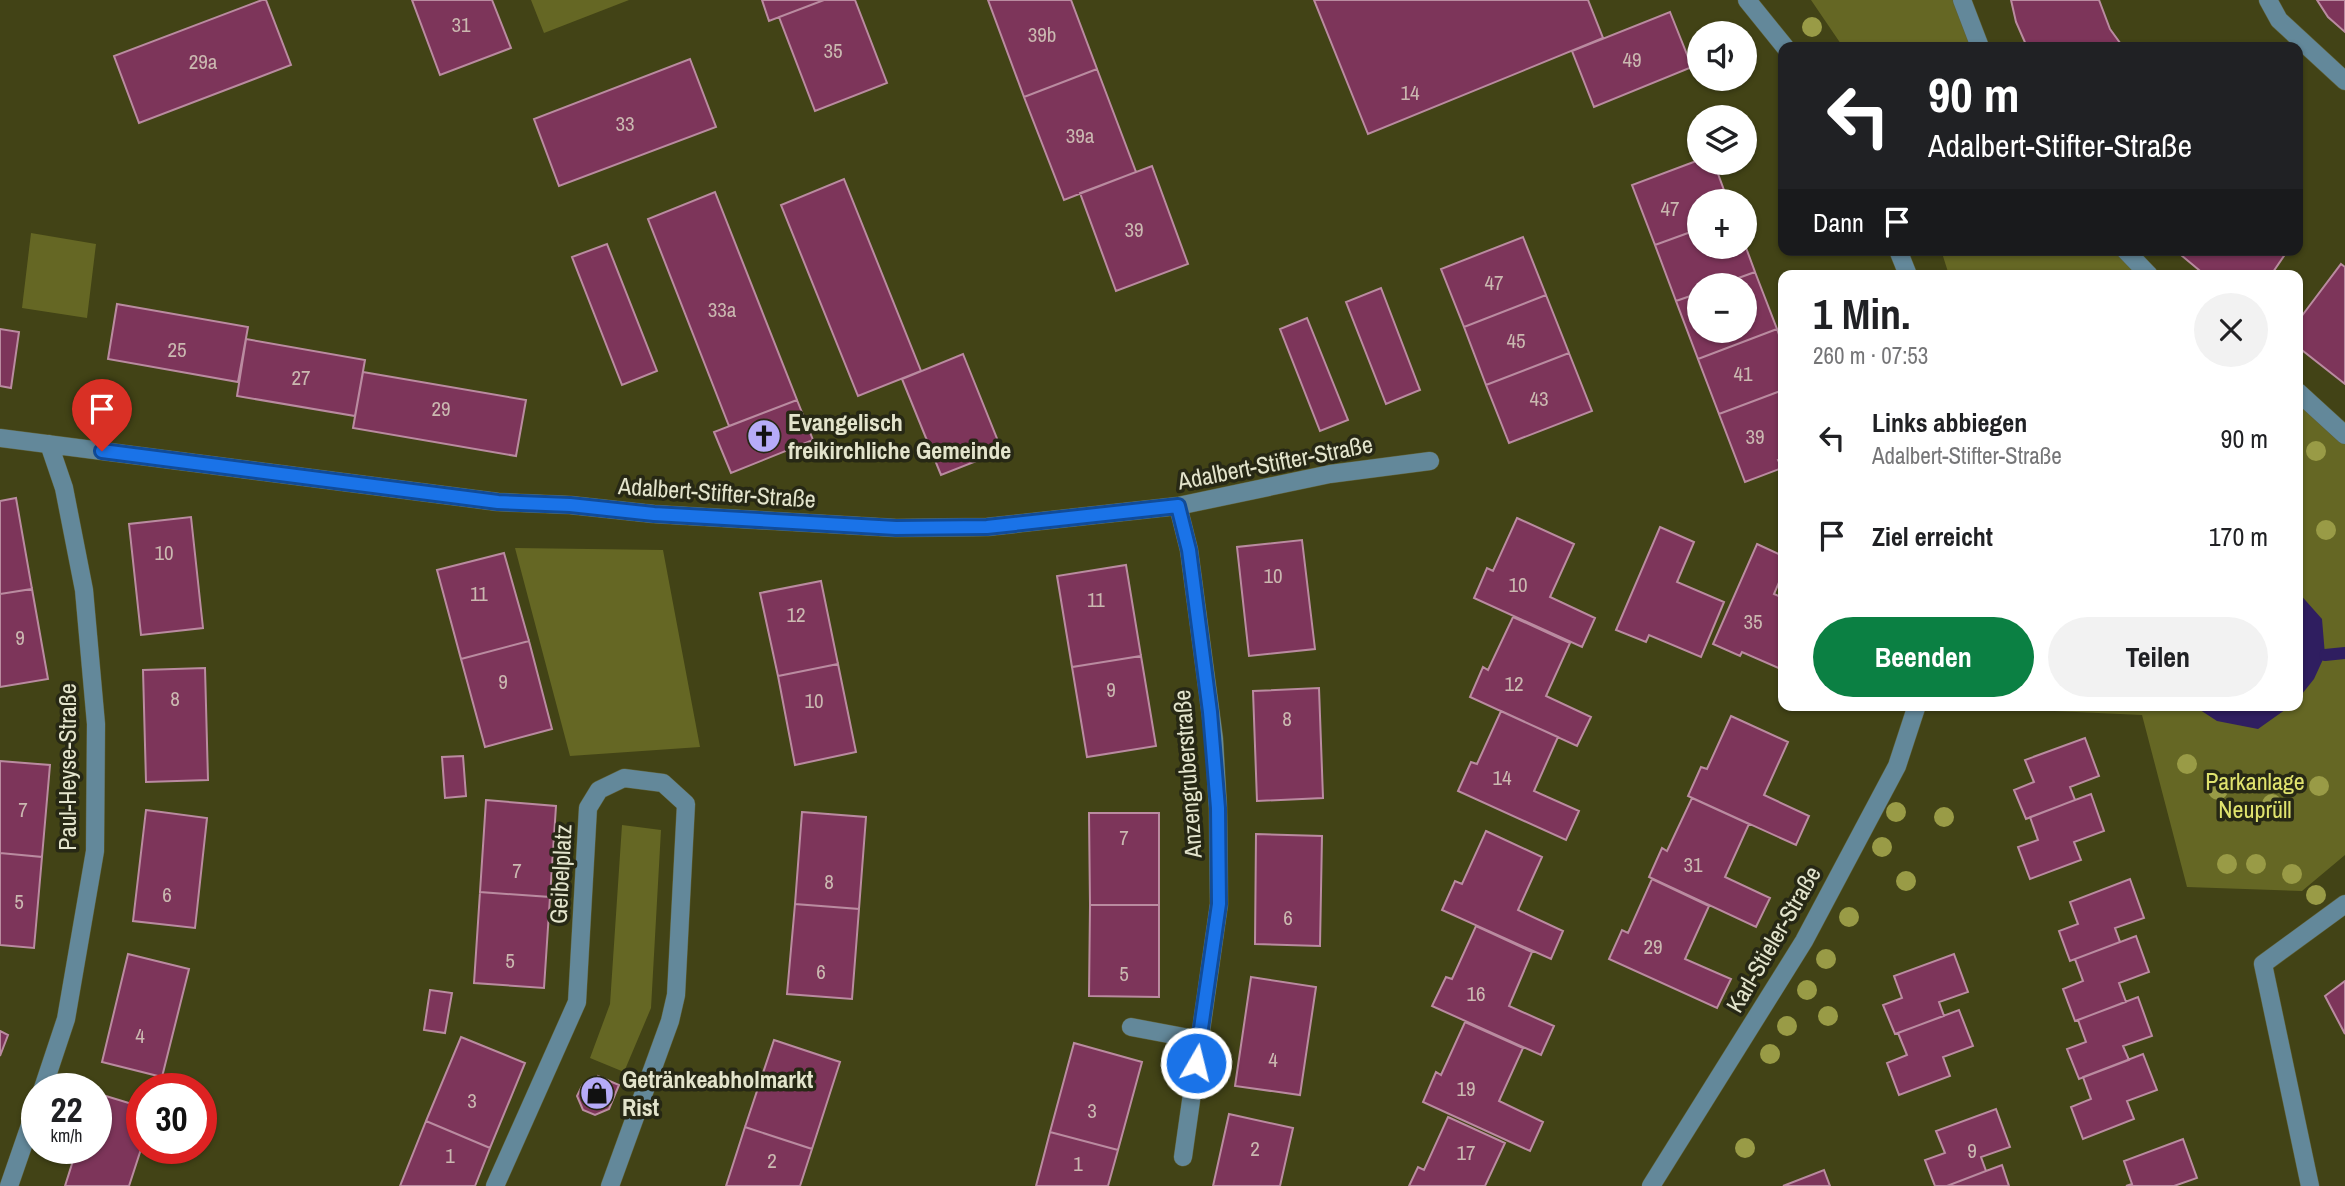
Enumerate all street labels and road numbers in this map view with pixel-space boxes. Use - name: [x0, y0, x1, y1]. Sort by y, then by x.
- street label: Adalbert-Stifter-Straße: [1174, 427, 1375, 497]
- street label: Adalbert-Stifter-Straße: [616, 469, 817, 515]
- street label: Paul-Heyse-Straße: [51, 683, 83, 851]
- street label: Anzengruberstraße: [1165, 689, 1209, 860]
- street label: Geibelplatz: [541, 823, 579, 925]
- street label: Karl-Stieler-Straße: [1718, 860, 1828, 1018]

